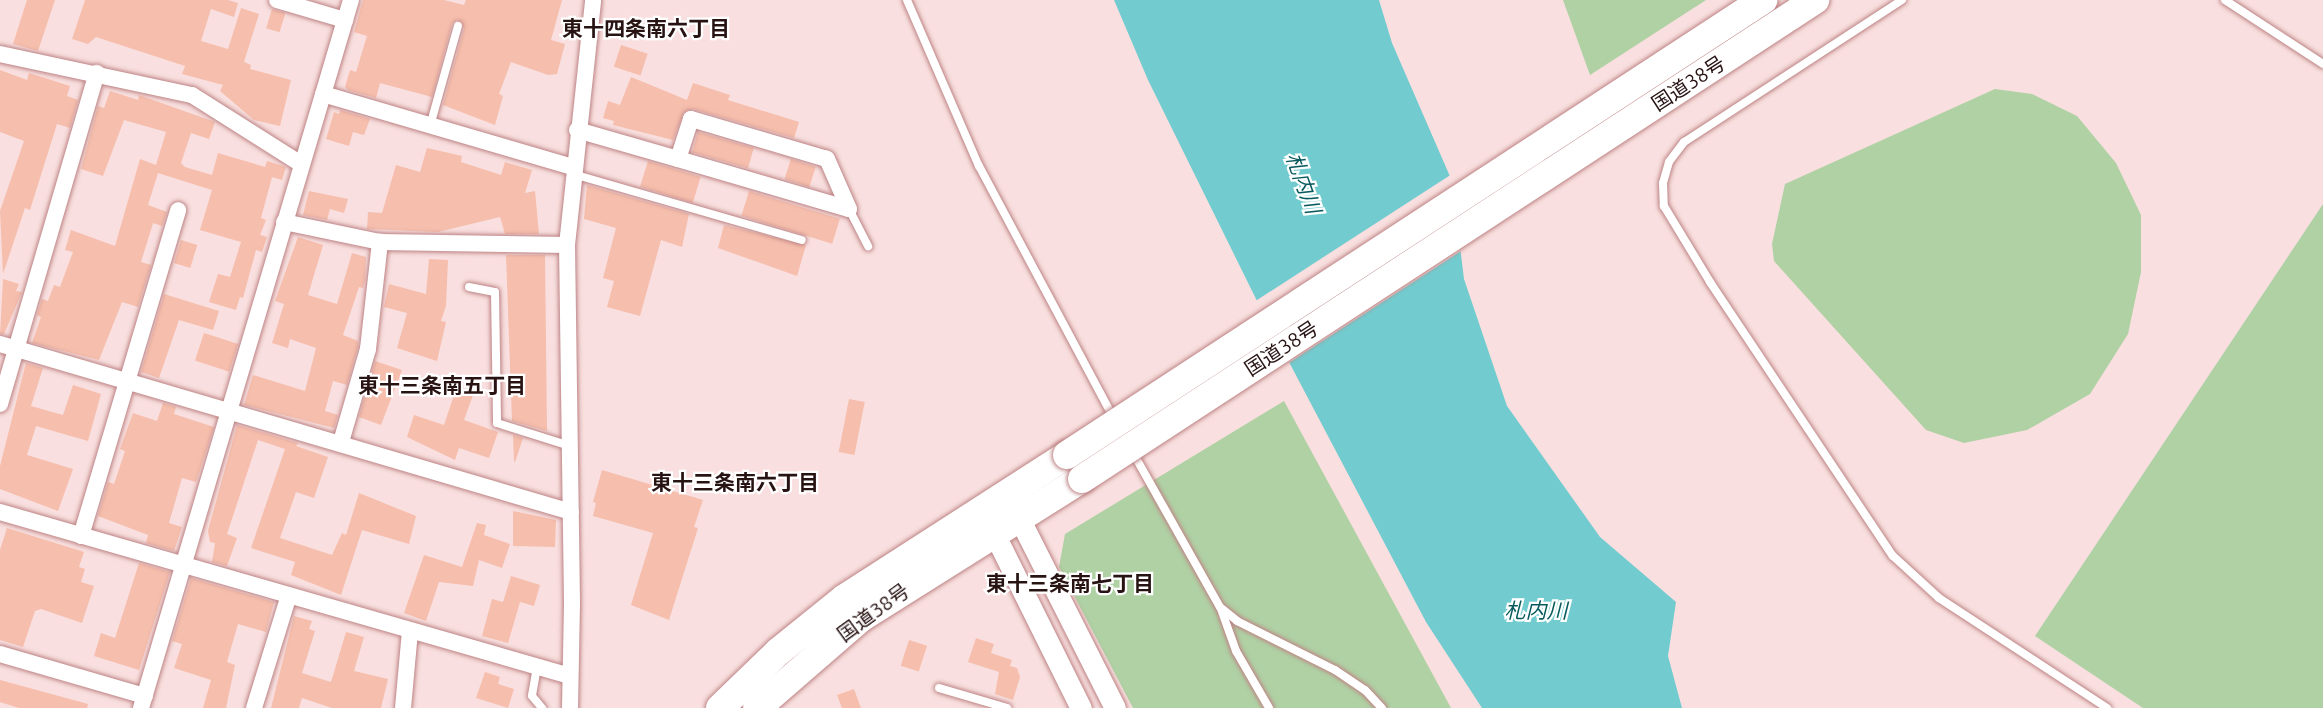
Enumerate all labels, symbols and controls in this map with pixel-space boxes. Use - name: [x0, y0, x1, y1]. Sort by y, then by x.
- district label: 東十四条南六丁目: [562, 15, 730, 41]
- street label: 国道38号: [1647, 50, 1729, 116]
- water label: 札内川: [1281, 149, 1327, 217]
- street label: 国道38号: [1240, 315, 1322, 381]
- district label: 東十三条南五丁目: [358, 372, 526, 398]
- district label: 東十三条南六丁目: [651, 469, 819, 495]
- district label: 東十三条南七丁目: [986, 570, 1154, 596]
- street label: 国道38号: [833, 578, 913, 646]
- water label: 札内川: [1505, 597, 1567, 623]

